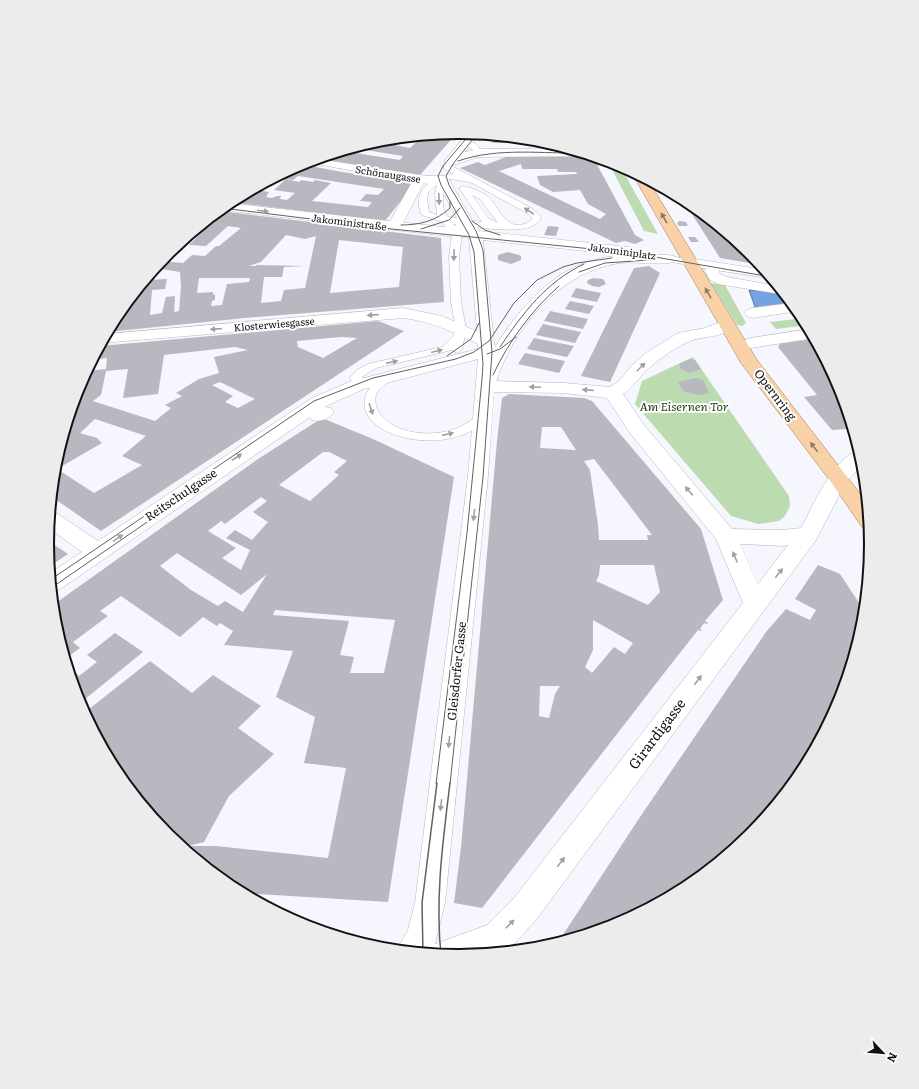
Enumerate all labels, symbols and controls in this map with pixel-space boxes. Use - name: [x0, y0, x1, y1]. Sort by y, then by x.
- street label: Schönaugasse: [354, 161, 422, 186]
- one-way arrow: [436, 193, 442, 206]
- one-way arrow: [523, 207, 535, 214]
- one-way arrow: [257, 208, 269, 215]
- street label: Jakoministraße: [311, 209, 388, 234]
- one-way arrow: [660, 212, 667, 224]
- street label: Jakominiplatz: [587, 238, 657, 263]
- one-way arrow: [451, 249, 457, 262]
- one-way arrow: [704, 287, 711, 299]
- street label: Klosterwiesgasse: [233, 312, 315, 335]
- one-way arrow: [367, 312, 379, 319]
- one-way arrow: [210, 325, 222, 332]
- one-way arrow: [431, 347, 443, 353]
- one-way arrow: [386, 358, 399, 364]
- one-way arrow: [636, 362, 646, 372]
- street label: Opernring: [750, 365, 801, 424]
- one-way arrow: [528, 384, 541, 390]
- one-way arrow: [582, 387, 594, 394]
- park label: Am Eisernen Tor: [639, 397, 729, 415]
- one-way arrow: [369, 403, 375, 415]
- one-way arrow: [442, 431, 455, 437]
- one-way arrow: [810, 441, 818, 452]
- one-way arrow: [231, 454, 243, 461]
- street label: Reitschulgasse: [141, 463, 220, 525]
- one-way arrow: [684, 485, 693, 496]
- one-way arrow: [471, 509, 477, 521]
- one-way arrow: [112, 534, 123, 542]
- one-way arrow: [732, 552, 738, 563]
- one-way arrow: [775, 568, 783, 579]
- street label: Gleisdorfer Gasse: [442, 620, 470, 721]
- one-way arrow: [694, 674, 702, 685]
- street label: Girardigasse: [623, 694, 689, 773]
- one-way arrow: [446, 736, 452, 748]
- one-way arrow: [438, 799, 444, 811]
- one-way arrow: [557, 857, 565, 867]
- one-way arrow: [505, 919, 515, 929]
- north arrow: [863, 1033, 903, 1073]
- text: N: [884, 1050, 902, 1065]

